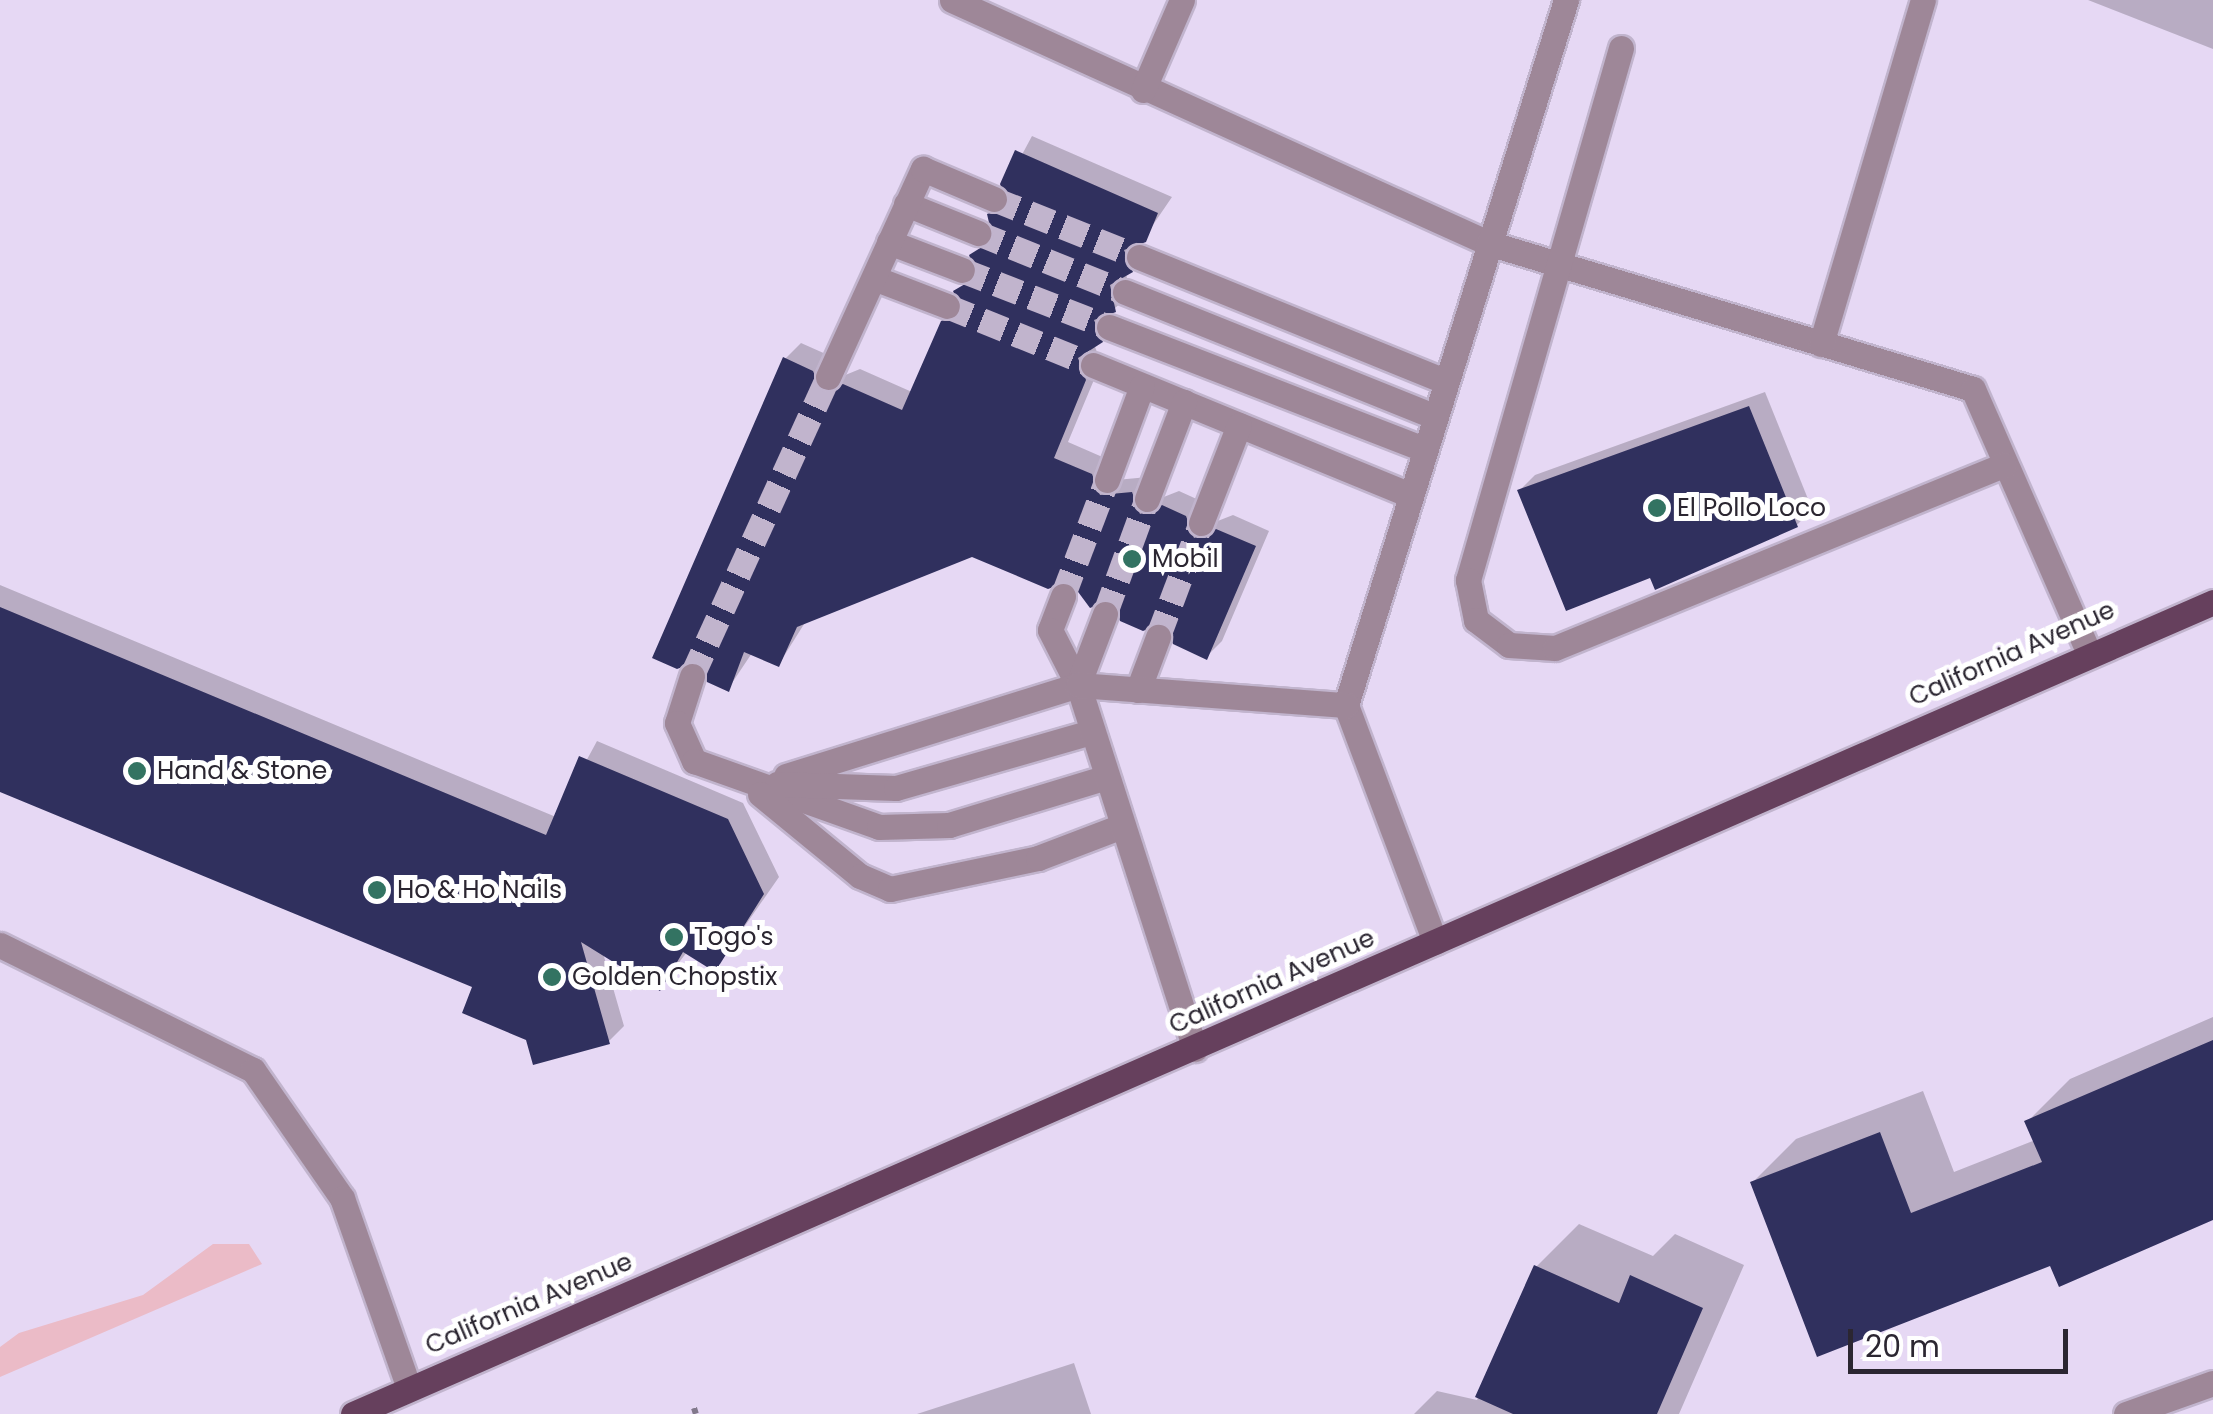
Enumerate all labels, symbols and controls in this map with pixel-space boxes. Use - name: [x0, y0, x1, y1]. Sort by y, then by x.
- place label: El Pollo Loco: [1677, 493, 1826, 523]
- marker: El Pollo Loco: [1646, 497, 1668, 519]
- place label: Mobil: [1152, 544, 1219, 574]
- marker: Mobil: [1121, 548, 1143, 570]
- street label: California Avenue: [1905, 595, 2119, 713]
- place label: Hand & Stone: [157, 756, 327, 786]
- marker: Hand & Stone: [126, 760, 148, 782]
- place label: Ho & Ho Nails: [397, 875, 562, 905]
- marker: Ho & Ho Nails: [366, 879, 388, 901]
- place label: Togo's: [694, 922, 773, 952]
- street label: California Avenue: [1165, 923, 1379, 1041]
- marker: Togo's: [663, 926, 685, 948]
- place label: Golden Chopstix: [572, 962, 777, 992]
- marker: Golden Chopstix: [541, 966, 563, 988]
- street label: California Avenue: [421, 1247, 637, 1361]
- scale bar: [1853, 1309, 2073, 1371]
- text: 20 m: [1865, 1325, 1940, 1368]

